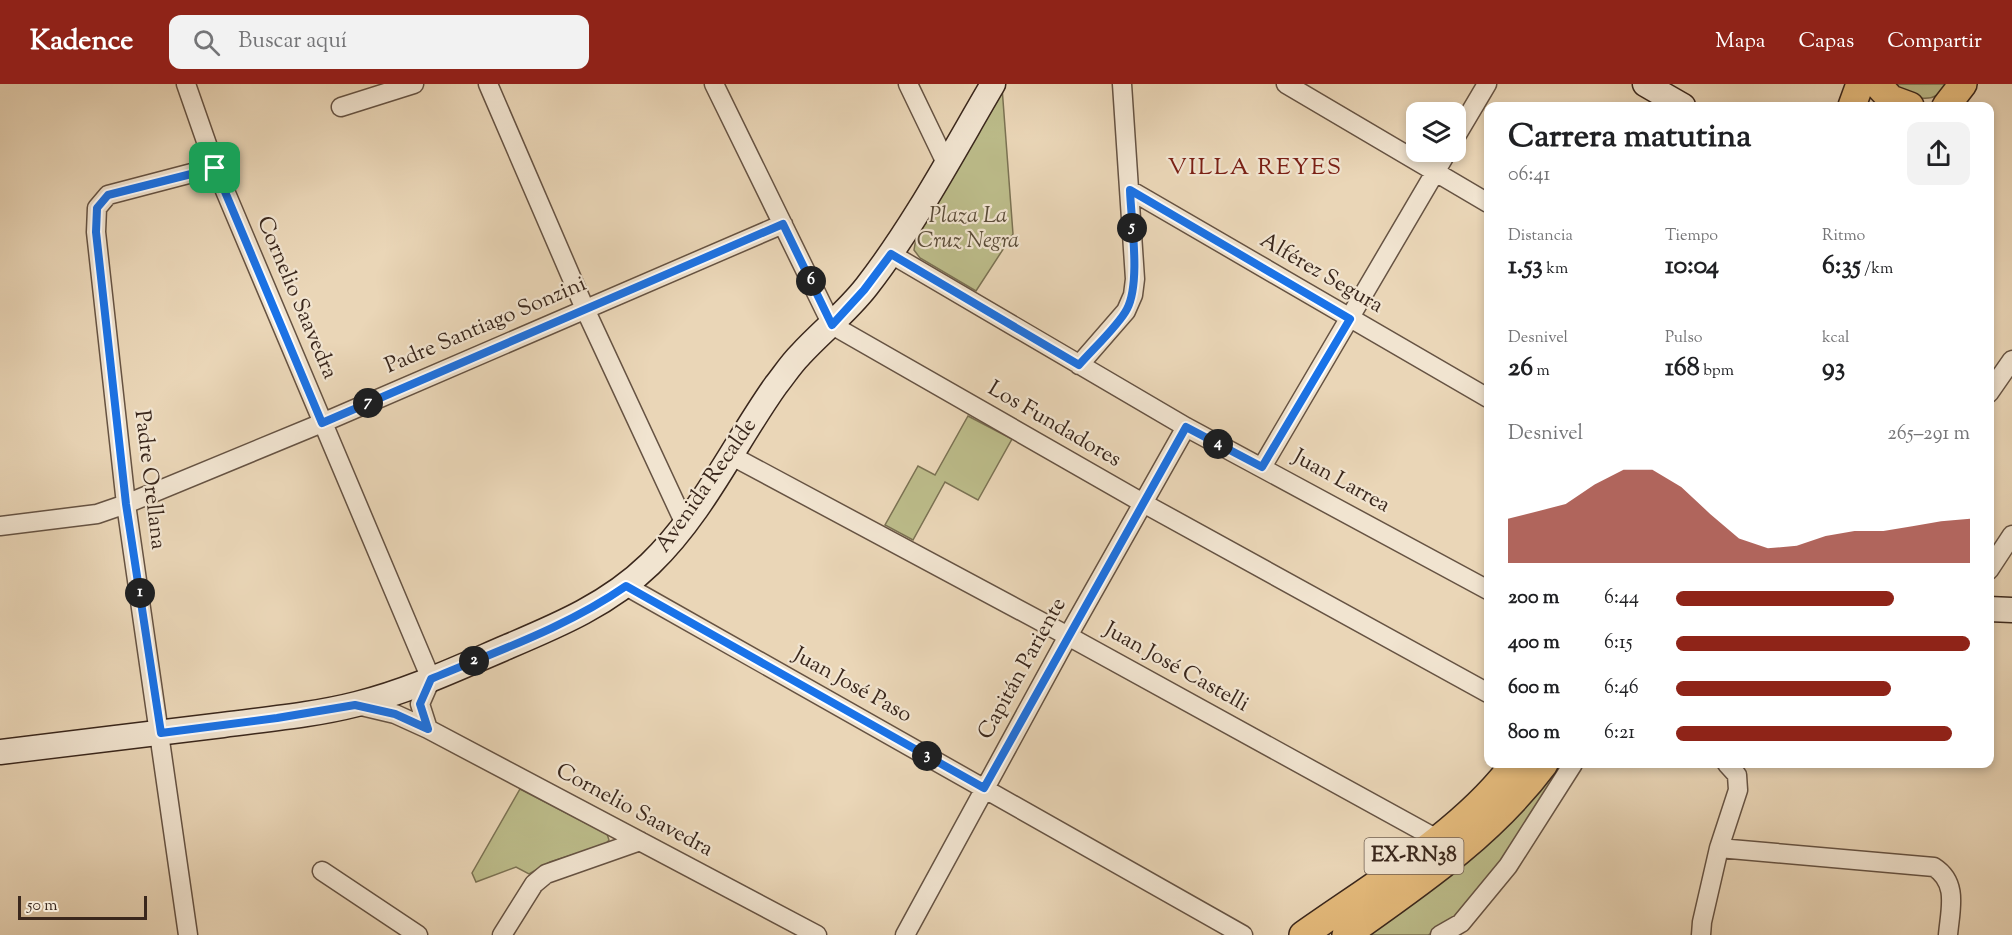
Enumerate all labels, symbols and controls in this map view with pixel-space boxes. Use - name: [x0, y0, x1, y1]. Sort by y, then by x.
- search box: [169, 15, 589, 69]
- text: Kadence: [30, 22, 133, 62]
- icon: search: [190, 26, 223, 59]
- text: Buscar aquí: [238, 26, 347, 58]
- text: Mapa: [1715, 27, 1765, 57]
- text: Capas: [1798, 27, 1854, 57]
- text: Compartir: [1887, 27, 1982, 57]
- map controls: [1406, 102, 1466, 162]
- button: layers: [1406, 102, 1466, 162]
- text: Carrera matutina: [1508, 114, 1751, 162]
- button: share: [1907, 122, 1970, 185]
- pin: [189, 142, 240, 193]
- icon: arrive: [198, 151, 231, 184]
- district label: VILLA REYES: [1168, 151, 1342, 185]
- text: 06:41: [1508, 161, 1550, 190]
- park label: Plaza La Cruz Negra: [917, 201, 1019, 258]
- street label: Cornelio Saavedra: [247, 212, 345, 384]
- pin: 5: [1117, 213, 1147, 243]
- text: 5: [1129, 216, 1135, 239]
- text: Distancia: [1508, 225, 1573, 248]
- text: Tiempo: [1665, 225, 1718, 248]
- text: Ritmo: [1822, 225, 1865, 248]
- street label: Alférez Segura: [1253, 226, 1389, 322]
- text: 1.53: [1508, 248, 1543, 285]
- text: 10:04: [1665, 248, 1719, 285]
- text: 6:35: [1822, 248, 1861, 285]
- text: km: [1543, 258, 1568, 281]
- text: /km: [1861, 258, 1893, 281]
- pin: 6: [796, 266, 826, 296]
- street label: Padre Santiago Sonzini: [380, 269, 592, 383]
- text: 6: [807, 269, 815, 292]
- text: Desnivel: [1508, 327, 1568, 350]
- text: Pulso: [1665, 327, 1703, 350]
- text: kcal: [1822, 327, 1850, 350]
- text: 26: [1508, 350, 1533, 387]
- text: 168: [1665, 350, 1700, 387]
- text: 93: [1822, 350, 1845, 387]
- text: m: [1533, 360, 1550, 383]
- text: bpm: [1700, 360, 1734, 383]
- street label: Los Fundadores: [981, 374, 1127, 476]
- pin: 7: [353, 388, 383, 418]
- text: 7: [364, 391, 372, 414]
- street label: Padre Orellana: [125, 409, 173, 551]
- street label: Avenida Recalde: [649, 412, 765, 560]
- text: Desnivel: [1508, 420, 1583, 449]
- text: 265–291 m: [1887, 420, 1970, 449]
- pin: 4: [1203, 429, 1233, 459]
- text: 4: [1214, 432, 1222, 455]
- street label: Juan Larrea: [1286, 442, 1396, 522]
- pin: 1: [125, 578, 155, 608]
- text: 1: [137, 581, 143, 604]
- text: 200 m: [1508, 584, 1559, 613]
- text: 6:44: [1604, 584, 1639, 613]
- street label: Capitán Pariente: [971, 592, 1075, 746]
- street label: Juan José Castelli: [1097, 614, 1254, 721]
- text: 400 m: [1508, 629, 1560, 658]
- text: 6:15: [1604, 629, 1633, 658]
- street label: Juan José Paso: [786, 640, 917, 732]
- pin: 2: [459, 646, 489, 676]
- text: 2: [470, 649, 478, 672]
- text: 600 m: [1508, 674, 1560, 703]
- text: 6:46: [1604, 674, 1639, 703]
- text: 800 m: [1508, 719, 1560, 748]
- text: 6:21: [1604, 719, 1635, 748]
- pin: 3: [912, 741, 942, 771]
- text: 3: [924, 744, 930, 767]
- street label: Cornelio Saavedra: [550, 756, 718, 866]
- road number: EX-RN38: [1364, 838, 1464, 874]
- scale bar: [18, 893, 147, 920]
- text: 50 m: [27, 895, 58, 918]

